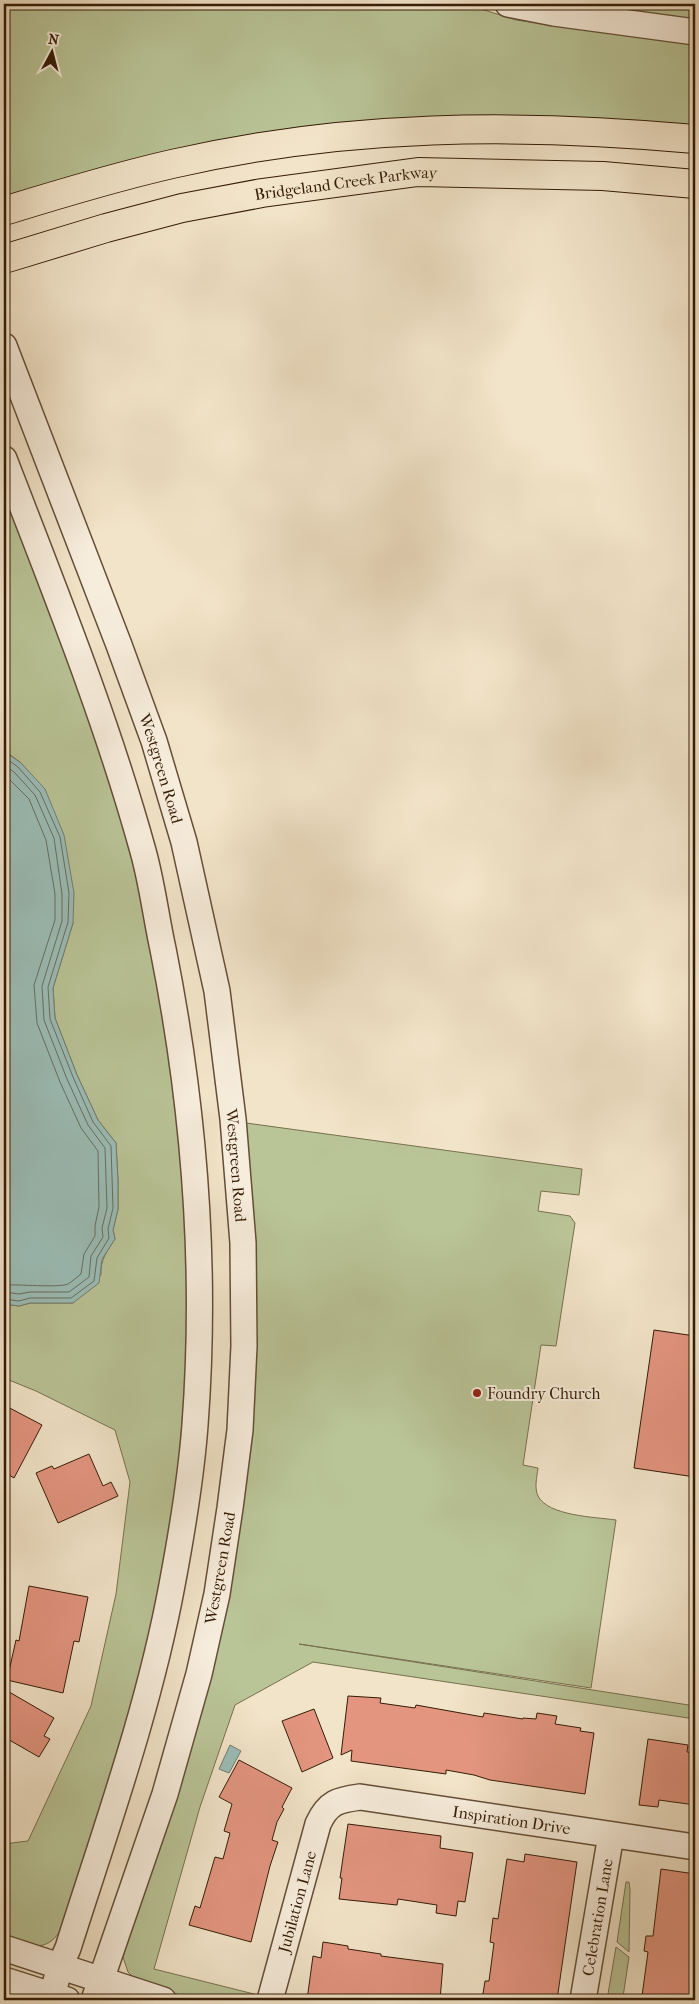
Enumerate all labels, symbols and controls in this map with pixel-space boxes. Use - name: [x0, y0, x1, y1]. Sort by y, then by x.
- north arrow: [28, 28, 78, 78]
- text: N: [47, 31, 60, 49]
- street label: Bridgeland Creek Parkway: [253, 162, 438, 204]
- street label: Westgreen Road: [135, 710, 187, 826]
- street label: Westgreen Road: [222, 1107, 251, 1223]
- place label: Foundry Church: [487, 1384, 601, 1403]
- marker: Foundry Church: [471, 1387, 483, 1399]
- street label: Westgreen Road: [201, 1510, 239, 1627]
- street label: Inspiration Drive: [451, 1801, 572, 1838]
- street label: Jubilation Lane: [273, 1848, 320, 1957]
- street label: Celebration Lane: [578, 1857, 616, 1977]

